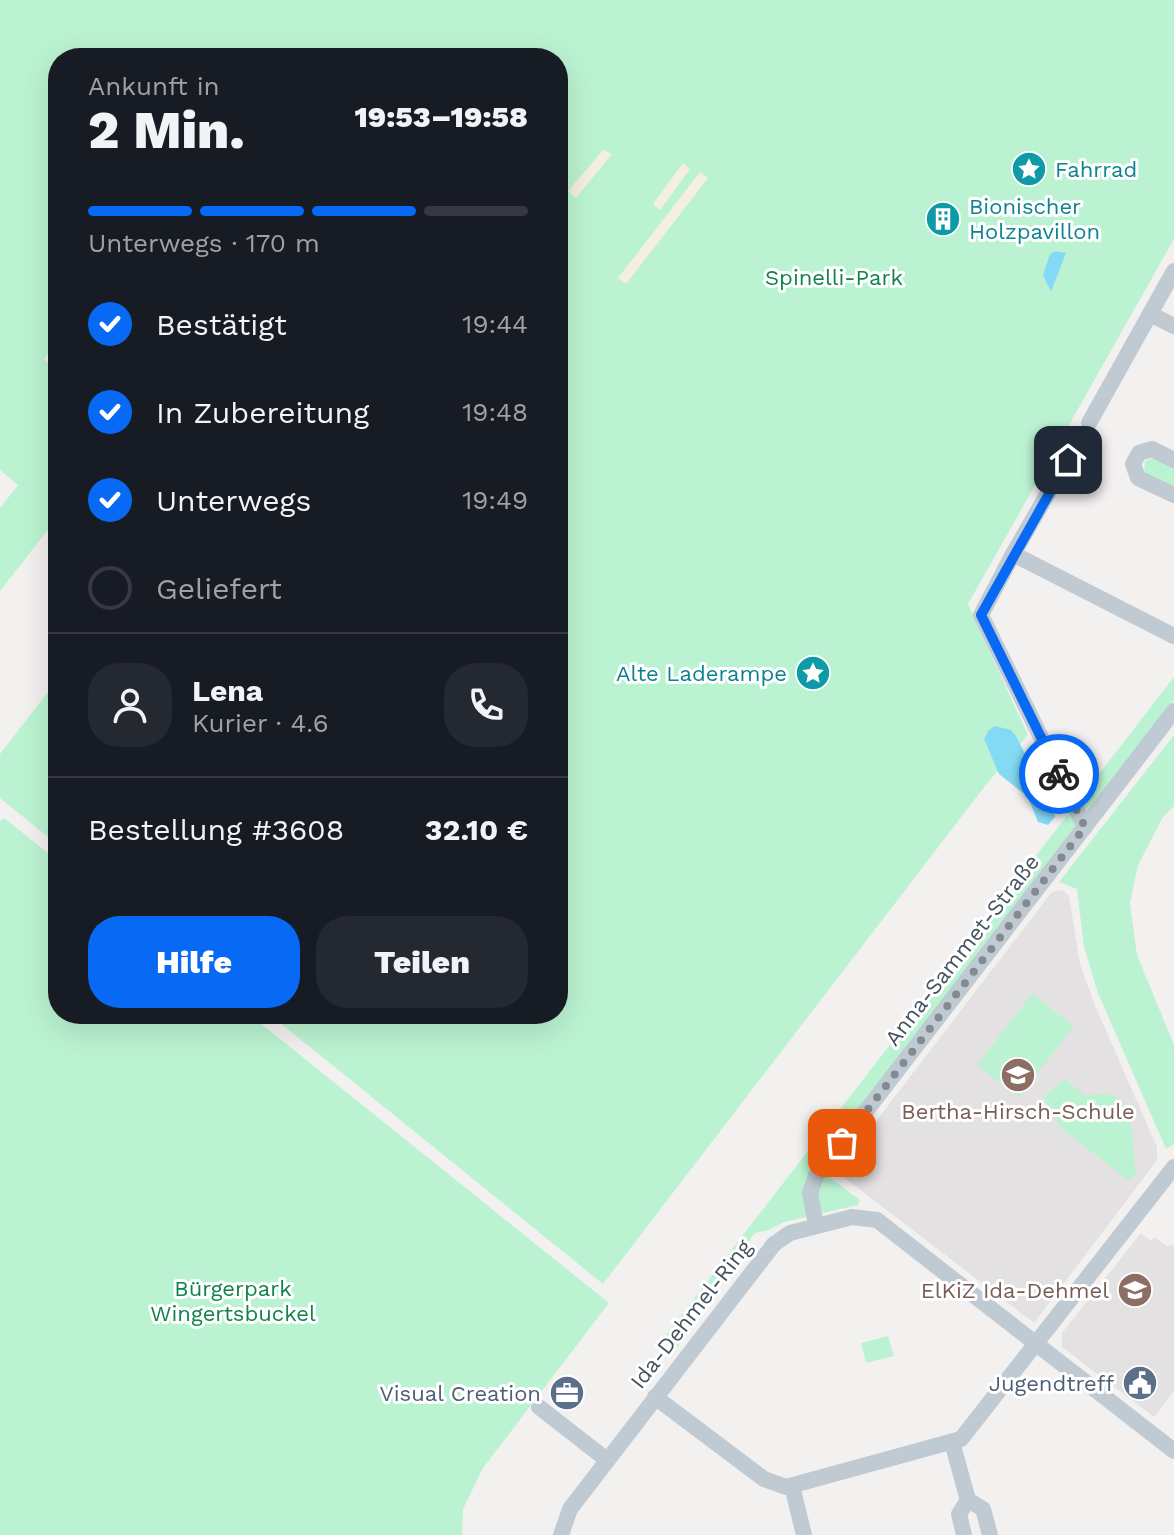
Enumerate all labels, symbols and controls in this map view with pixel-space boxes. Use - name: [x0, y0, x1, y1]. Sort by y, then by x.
- text: Ankunft in: [88, 71, 220, 101]
- text: 19:53–19:58: [354, 99, 528, 134]
- text: 2 Min.: [88, 100, 245, 161]
- place icon: Fahrrad: [1010, 150, 1048, 188]
- place label: Fahrrad: [1055, 157, 1137, 182]
- place label: Bionischer Holzpavillon: [969, 194, 1100, 244]
- building icon: Bionischer Holzpavillon: [924, 200, 962, 238]
- text: Unterwegs · 170 m: [88, 228, 320, 258]
- park label: Spinelli-Park: [765, 265, 903, 290]
- icon: check: [88, 302, 132, 346]
- text: Bestätigt: [156, 307, 287, 342]
- text: 19:44: [462, 309, 528, 339]
- icon: check: [88, 390, 132, 434]
- text: In Zubereitung: [156, 395, 369, 430]
- text: 19:48: [462, 397, 528, 427]
- pin: [1034, 426, 1102, 494]
- icon: home: [1046, 438, 1090, 482]
- icon: check: [88, 478, 132, 522]
- text: Unterwegs: [156, 483, 311, 518]
- text: 19:49: [462, 485, 528, 515]
- text: Geliefert: [156, 571, 282, 606]
- place icon: Alte Laderampe: [794, 654, 832, 692]
- place label: Alte Laderampe: [616, 661, 787, 686]
- button: person: [88, 663, 172, 747]
- button: phone: [444, 663, 528, 747]
- text: Lena: [192, 673, 263, 708]
- text: Kurier · 4.6: [192, 708, 329, 738]
- courier: [1019, 734, 1099, 814]
- icon: bike: [1037, 752, 1081, 796]
- text: Bestellung #3608: [88, 812, 344, 847]
- text: 32.10 €: [425, 812, 528, 847]
- street label: Anna-Sammet-Straße: [880, 850, 1044, 1050]
- button: Hilfe: [88, 916, 300, 1008]
- button: Teilen: [316, 916, 528, 1008]
- school or university icon: Bertha-Hirsch-Schule: [999, 1056, 1037, 1094]
- place label: Bertha-Hirsch-Schule: [901, 1099, 1135, 1124]
- pin: [808, 1109, 876, 1177]
- icon: bag: [820, 1121, 864, 1165]
- street label: Ida-Dehmel-Ring: [625, 1234, 757, 1393]
- school or university icon: ElKiZ Ida-Dehmel: [1116, 1271, 1154, 1309]
- park label: Bürgerpark Wingertsbuckel: [150, 1276, 316, 1326]
- place label: ElKiZ Ida-Dehmel: [921, 1278, 1109, 1303]
- public building icon: Jugendtreff: [1121, 1364, 1159, 1402]
- place label: Jugendtreff: [989, 1371, 1115, 1396]
- office icon: Visual Creation: [548, 1374, 586, 1412]
- place label: Visual Creation: [379, 1381, 541, 1406]

